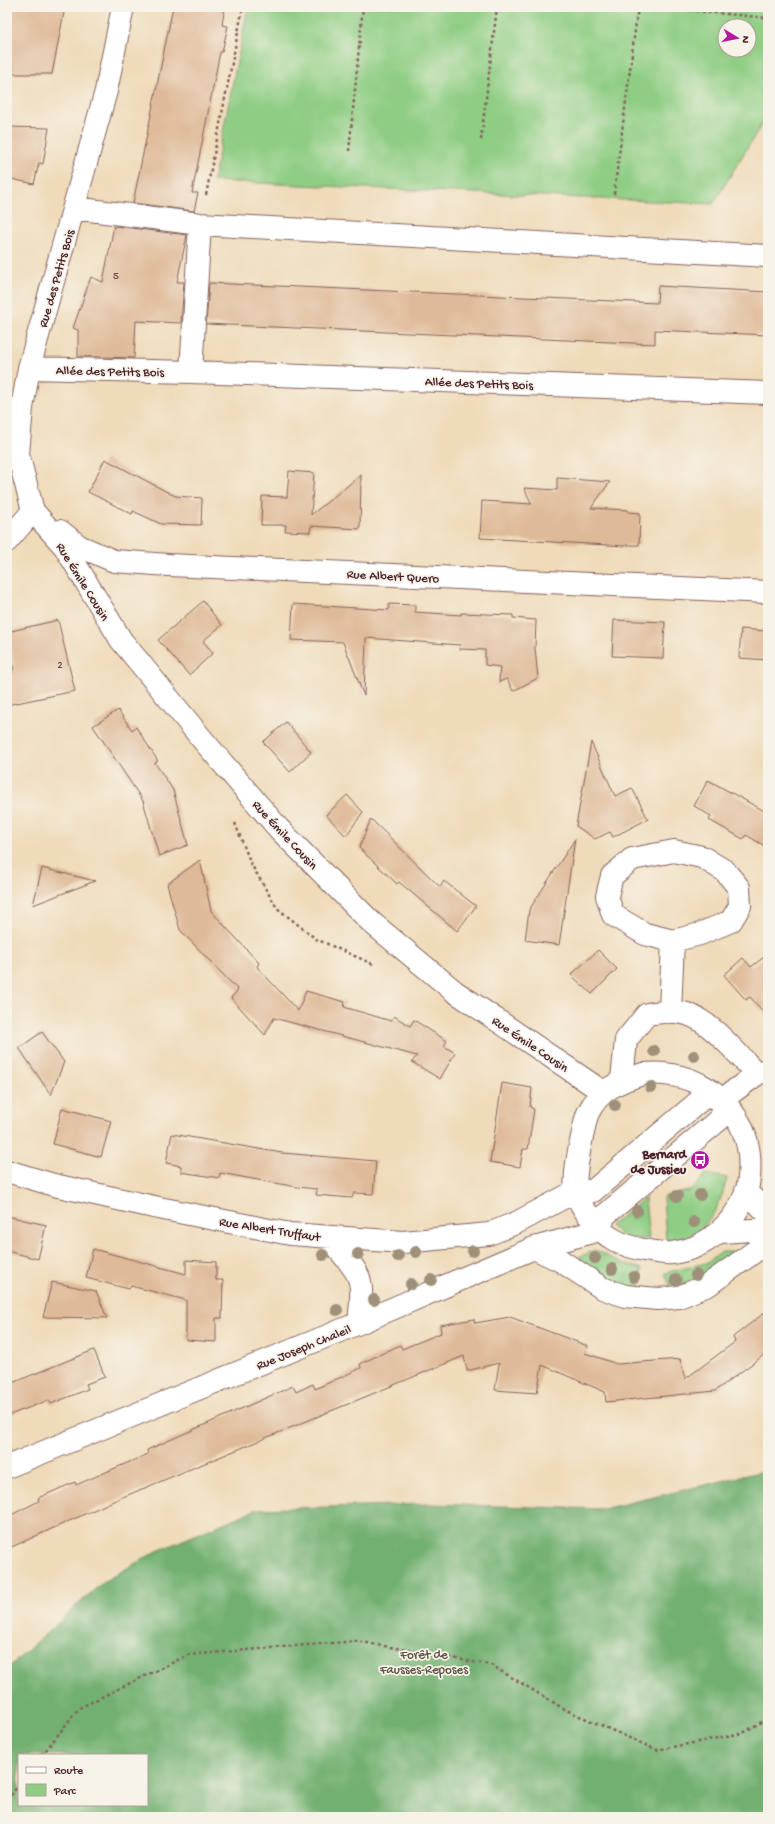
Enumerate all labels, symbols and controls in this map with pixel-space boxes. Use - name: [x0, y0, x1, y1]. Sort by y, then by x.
- north arrow: [717, 18, 757, 58]
- text: N: [738, 35, 751, 44]
- street label: Rue des Petits Bois: [36, 227, 79, 329]
- house number: 5: [113, 271, 119, 283]
- street label: Allée des Petits Bois: [56, 364, 165, 381]
- street label: Allée des Petits Bois: [425, 375, 534, 394]
- street label: Rue Émile Cousin: [52, 540, 113, 625]
- street label: Rue Albert Quero: [346, 568, 440, 587]
- house number: 2: [57, 660, 63, 672]
- street label: Rue Émile Cousin: [248, 797, 321, 874]
- street label: Rue Émile Cousin: [488, 1013, 572, 1077]
- place label: Bernard de Jussieu: [630, 1148, 687, 1178]
- bus stop icon: Bernard de Jussieu: [689, 1149, 711, 1171]
- street label: Rue Albert Truffaut: [218, 1215, 323, 1246]
- street label: Rue Joseph Chaleil: [254, 1322, 354, 1374]
- park label: Forêt de Fausses-Reposes: [379, 1648, 469, 1678]
- legend: [18, 1754, 148, 1806]
- text: Route: [54, 1765, 84, 1779]
- text: Parc: [53, 1785, 77, 1799]

